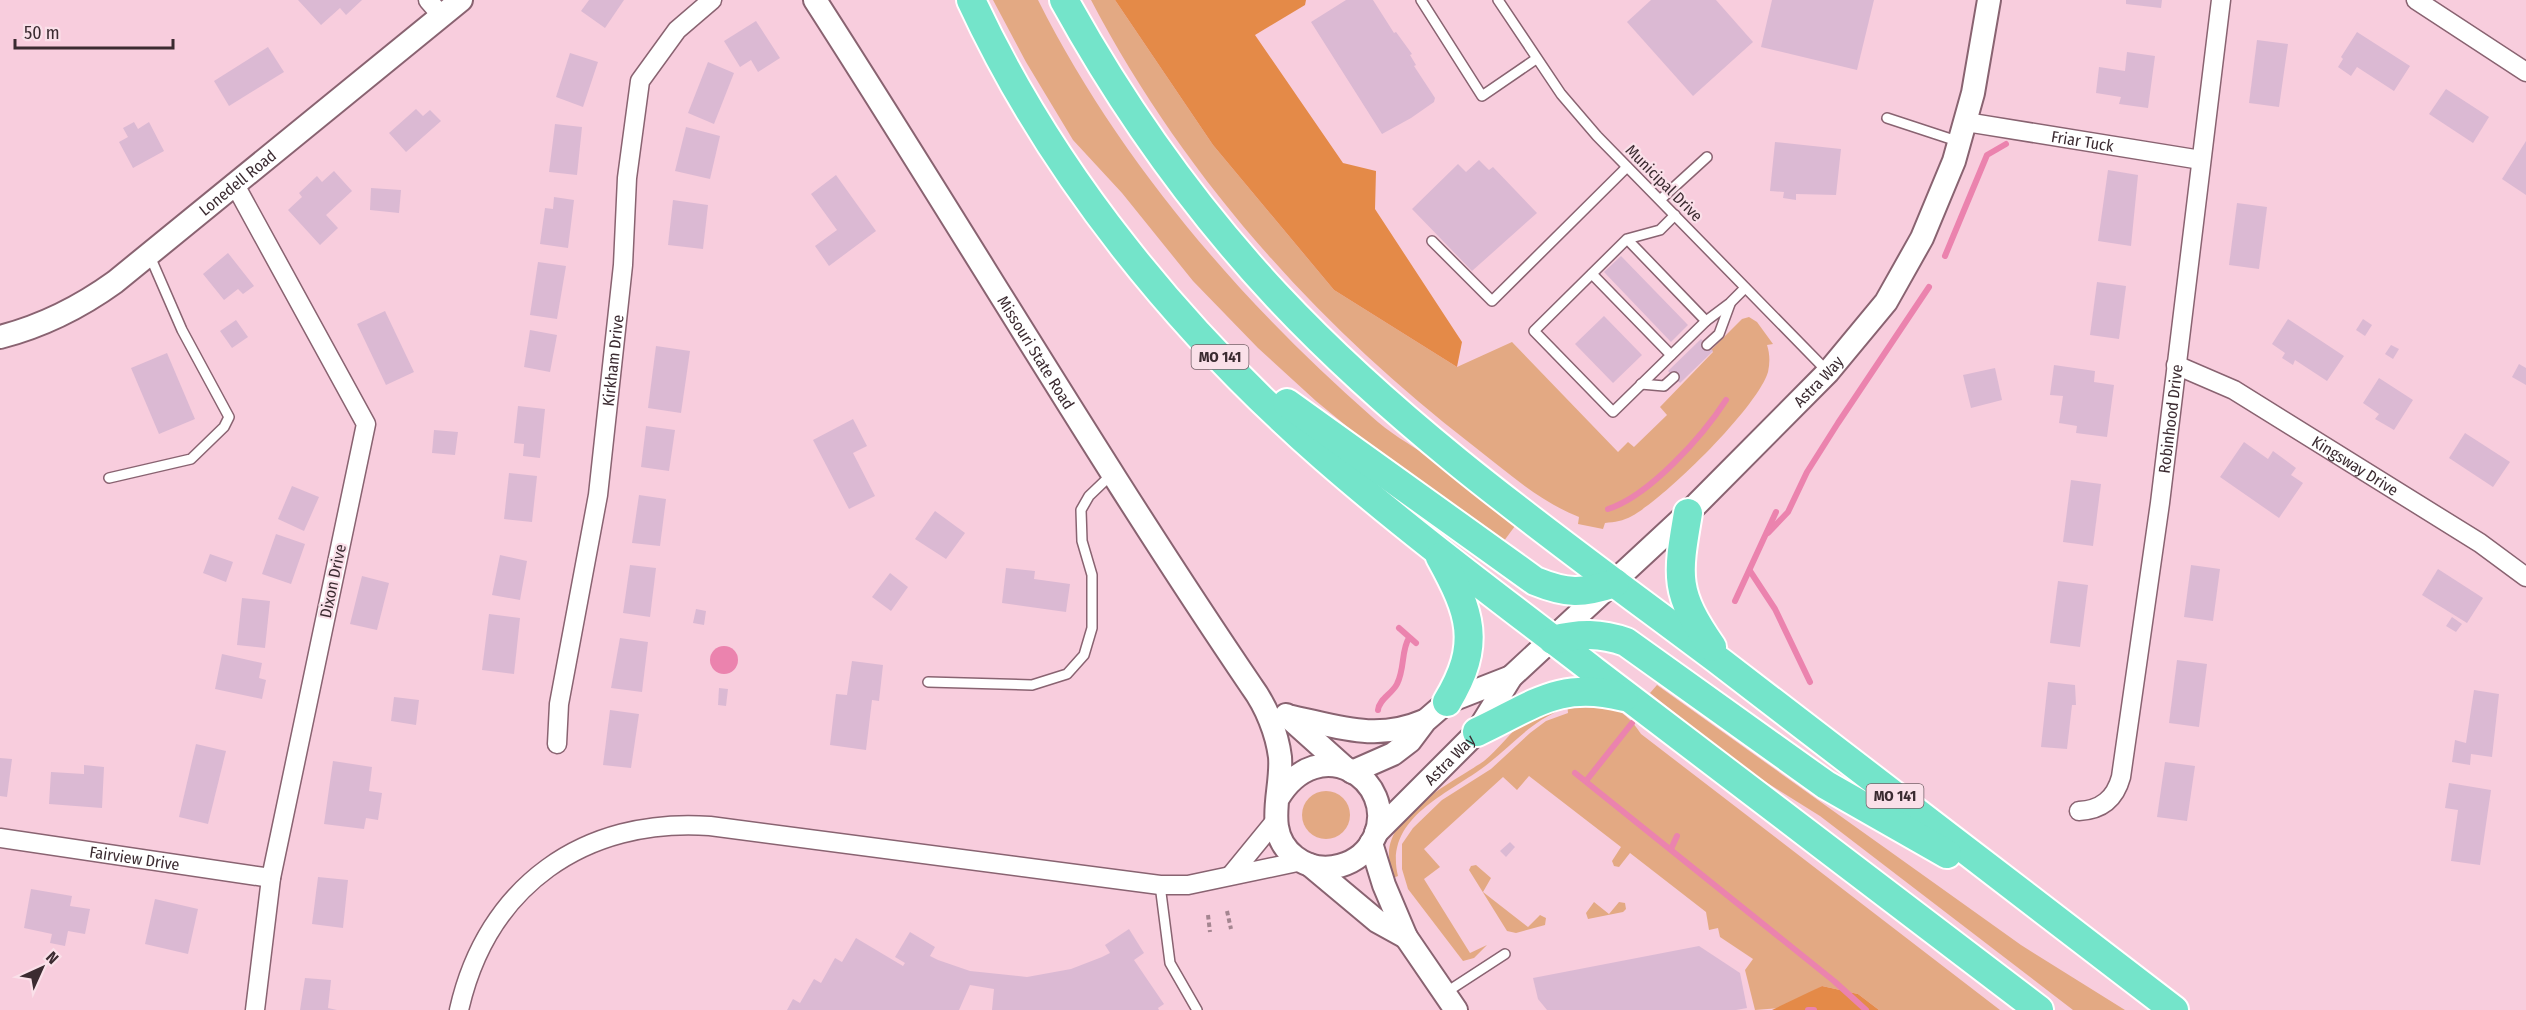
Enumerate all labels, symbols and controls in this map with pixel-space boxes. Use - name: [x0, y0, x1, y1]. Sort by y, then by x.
- scale bar: [15, 12, 172, 50]
- text: 50 m: [24, 22, 60, 44]
- street label: Friar Tuck: [2050, 126, 2116, 155]
- street label: Municipal Drive: [1622, 141, 1706, 225]
- street label: Lonedell Road: [195, 145, 280, 219]
- street label: Missouri State Road: [994, 292, 1079, 412]
- street label: Kirkham Drive: [598, 314, 627, 407]
- road number: MO 141: [1192, 345, 1248, 369]
- street label: Astra Way: [1789, 351, 1848, 411]
- street label: Robinhood Drive: [2154, 363, 2186, 474]
- street label: Kingsway Drive: [2309, 432, 2402, 499]
- street label: Dixon Drive: [316, 542, 350, 620]
- street label: Astra Way: [1420, 730, 1479, 789]
- road number: MO 141: [1866, 784, 1924, 808]
- street label: Fairview Drive: [88, 842, 181, 874]
- north arrow: [12, 938, 72, 998]
- text: N: [42, 948, 62, 968]

